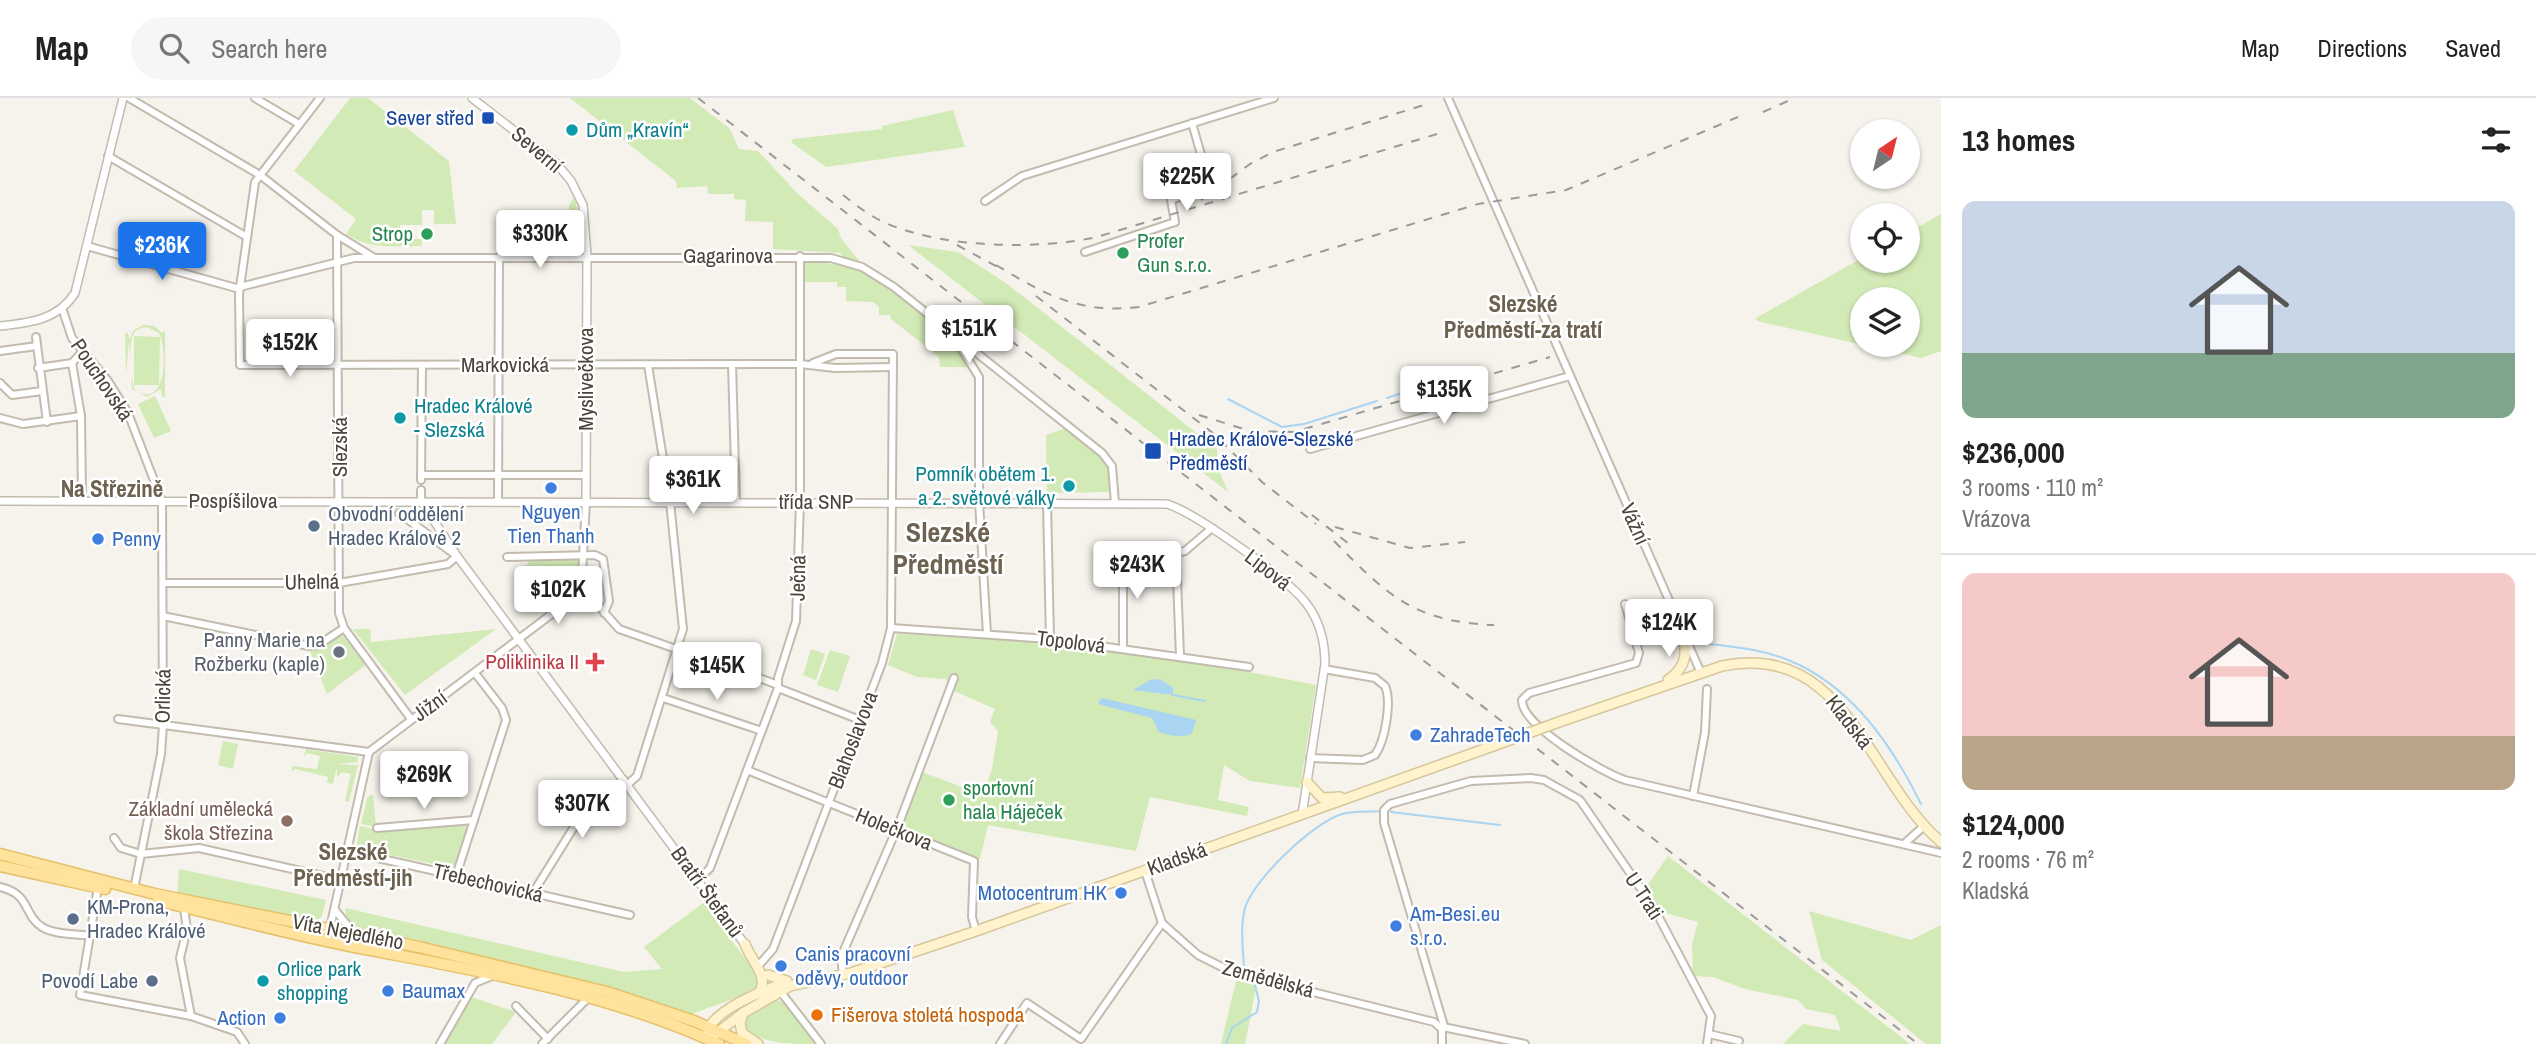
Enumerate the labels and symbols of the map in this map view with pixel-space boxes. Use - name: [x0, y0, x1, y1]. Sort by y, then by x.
- place label: Sever střed: [386, 103, 474, 132]
- marker: Sever střed: [480, 110, 496, 126]
- place label: Dům „Kravín“: [586, 115, 689, 144]
- street label: Severní: [505, 119, 570, 180]
- north arrow: [1850, 119, 1920, 189]
- marker: Dům „Kravín“: [564, 122, 580, 138]
- pin: $225K: [1138, 153, 1236, 213]
- pin: $330K: [491, 211, 589, 270]
- place label: Strop: [372, 219, 413, 248]
- pin: $236K: [113, 222, 211, 282]
- marker: Strop: [419, 226, 435, 242]
- place label: Profer Gun s.r.o.: [1137, 226, 1212, 279]
- street label: Gagarinova: [683, 241, 773, 270]
- marker: Profer Gun s.r.o.: [1115, 245, 1131, 261]
- district label: Slezské Předměstí-za tratí: [1444, 288, 1603, 345]
- pin: $151K: [920, 306, 1018, 365]
- pin: $152K: [241, 320, 339, 379]
- street label: Myslivečkova: [571, 327, 600, 431]
- street label: Pouchovská: [64, 333, 141, 427]
- street label: Markovická: [461, 350, 549, 379]
- pin: $135K: [1395, 366, 1493, 426]
- place label: Hradec Králové - Slezská: [414, 391, 533, 444]
- marker: Hradec Králové - Slezská: [392, 410, 408, 426]
- street label: Slezská: [325, 416, 354, 477]
- place label: Hradec Králové-Slezské Předměstí: [1169, 424, 1354, 477]
- marker: Hradec Králové-Slezské Předměstí: [1143, 441, 1163, 461]
- pin: $361K: [644, 456, 742, 516]
- place label: Pomník obětem 1. a 2. světové války: [915, 459, 1055, 512]
- district label: Na Střezině: [61, 473, 163, 504]
- marker: Pomník obětem 1. a 2. světové války: [1061, 478, 1077, 494]
- marker: Nguyen Tien Thanh: [543, 480, 559, 496]
- street label: Pospíšilova: [188, 486, 278, 515]
- street label: třída SNP: [779, 487, 853, 516]
- place label: Nguyen Tien Thanh: [507, 497, 595, 550]
- street label: Vážní: [1614, 498, 1657, 549]
- place label: Obvodní oddělení Hradec Králové 2: [328, 499, 464, 552]
- district label: Slezské Předměstí: [892, 513, 1005, 583]
- marker: Obvodní oddělení Hradec Králové 2: [306, 518, 322, 534]
- place label: Penny: [112, 524, 161, 553]
- marker: Penny: [90, 531, 106, 547]
- pin: $243K: [1088, 542, 1186, 601]
- street label: Lipová: [1239, 542, 1298, 597]
- street label: Ječná: [783, 554, 812, 601]
- pin: $102K: [509, 566, 607, 626]
- street label: Uhelná: [284, 567, 340, 596]
- pin: $124K: [1620, 600, 1718, 659]
- street label: Topolová: [1035, 623, 1107, 660]
- place label: Panny Marie na Rožberku (kaple): [194, 625, 325, 678]
- pin: $145K: [668, 642, 766, 702]
- marker: Panny Marie na Rožberku (kaple): [331, 644, 347, 660]
- place label: Poliklinika II: [485, 647, 579, 676]
- marker: Poliklinika II: [585, 652, 605, 672]
- street label: Orlická: [148, 668, 177, 724]
- street label: Jižní: [406, 683, 453, 728]
- street label: Blahoslavova: [821, 686, 885, 793]
- street label: Kladská: [1819, 689, 1880, 755]
- place label: ZahradeTech: [1430, 720, 1531, 749]
- marker: ZahradeTech: [1408, 727, 1424, 743]
- pin: $269K: [375, 752, 473, 811]
- place label: sportovní hala Háječek: [963, 773, 1063, 826]
- pin: $307K: [533, 780, 631, 840]
- marker: sportovní hala Háječek: [941, 792, 957, 808]
- place label: Základní umělecká škola Střezina: [128, 794, 273, 847]
- street label: Holečkova: [851, 800, 937, 857]
- marker: Základní umělecká škola Střezina: [279, 813, 295, 829]
- street label: Kladská: [1143, 834, 1211, 883]
- district label: Slezské Předměstí-jih: [293, 836, 413, 893]
- street label: Bratří Štefanů: [664, 840, 750, 943]
- street label: Třebechovická: [430, 856, 546, 909]
- street label: U Trati: [1618, 866, 1671, 925]
- place label: Motocentrum HK: [978, 878, 1108, 907]
- marker: Motocentrum HK: [1113, 885, 1129, 901]
- place label: KM-Prona, Hradec Králové: [87, 892, 206, 945]
- place label: Am-Besi.eu s.r.o.: [1409, 899, 1500, 952]
- street label: Víta Nejedlého: [290, 907, 406, 956]
- marker: KM-Prona, Hradec Králové: [65, 911, 81, 927]
- marker: Am-Besi.eu s.r.o.: [1388, 918, 1404, 934]
- place label: Canis pracovní oděvy, outdoor: [795, 939, 911, 992]
- street label: Zemědělská: [1219, 952, 1318, 1005]
- place label: Orlice park shopping: [277, 954, 362, 1007]
- marker: Canis pracovní oděvy, outdoor: [773, 958, 789, 974]
- place label: Povodí Labe: [41, 966, 138, 995]
- marker: Povodí Labe: [144, 973, 160, 989]
- marker: Orlice park shopping: [255, 973, 271, 989]
- place label: Baumax: [402, 976, 466, 1005]
- marker: Baumax: [380, 983, 396, 999]
- place label: Fišerova stoletá hospoda: [831, 1000, 1025, 1029]
- place label: Action: [216, 1003, 266, 1032]
- marker: Fišerova stoletá hospoda: [809, 1007, 825, 1023]
- marker: Action: [272, 1010, 288, 1026]

